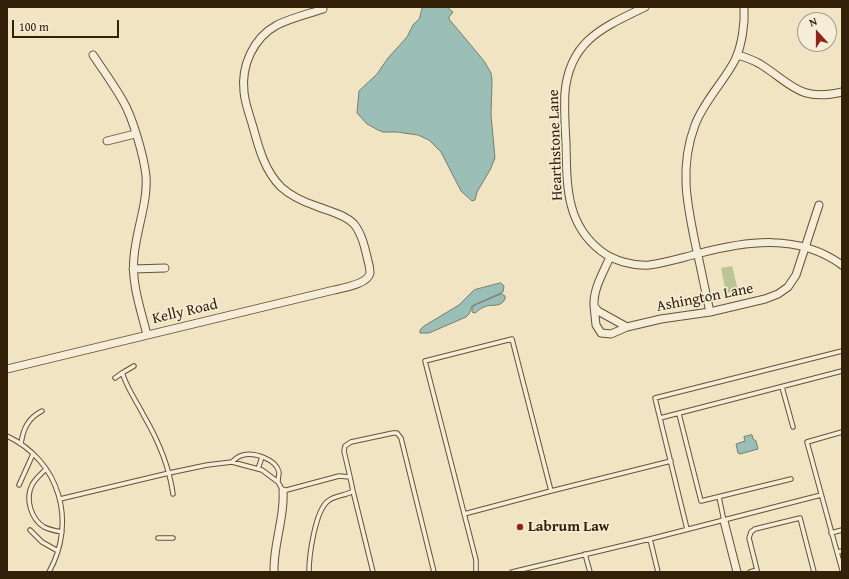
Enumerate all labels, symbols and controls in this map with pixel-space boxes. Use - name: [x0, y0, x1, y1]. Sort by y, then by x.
- scale bar: [14, 12, 121, 38]
- north arrow: [797, 12, 837, 52]
- text: N: [807, 13, 819, 31]
- text: 100 m: [19, 18, 49, 35]
- street label: Hearthstone Lane: [545, 89, 567, 201]
- street label: Ashington Lane: [655, 280, 755, 316]
- street label: Kelly Road: [151, 296, 219, 328]
- place label: Labrum Law: [528, 518, 609, 536]
- marker: Labrum Law: [515, 522, 525, 532]

